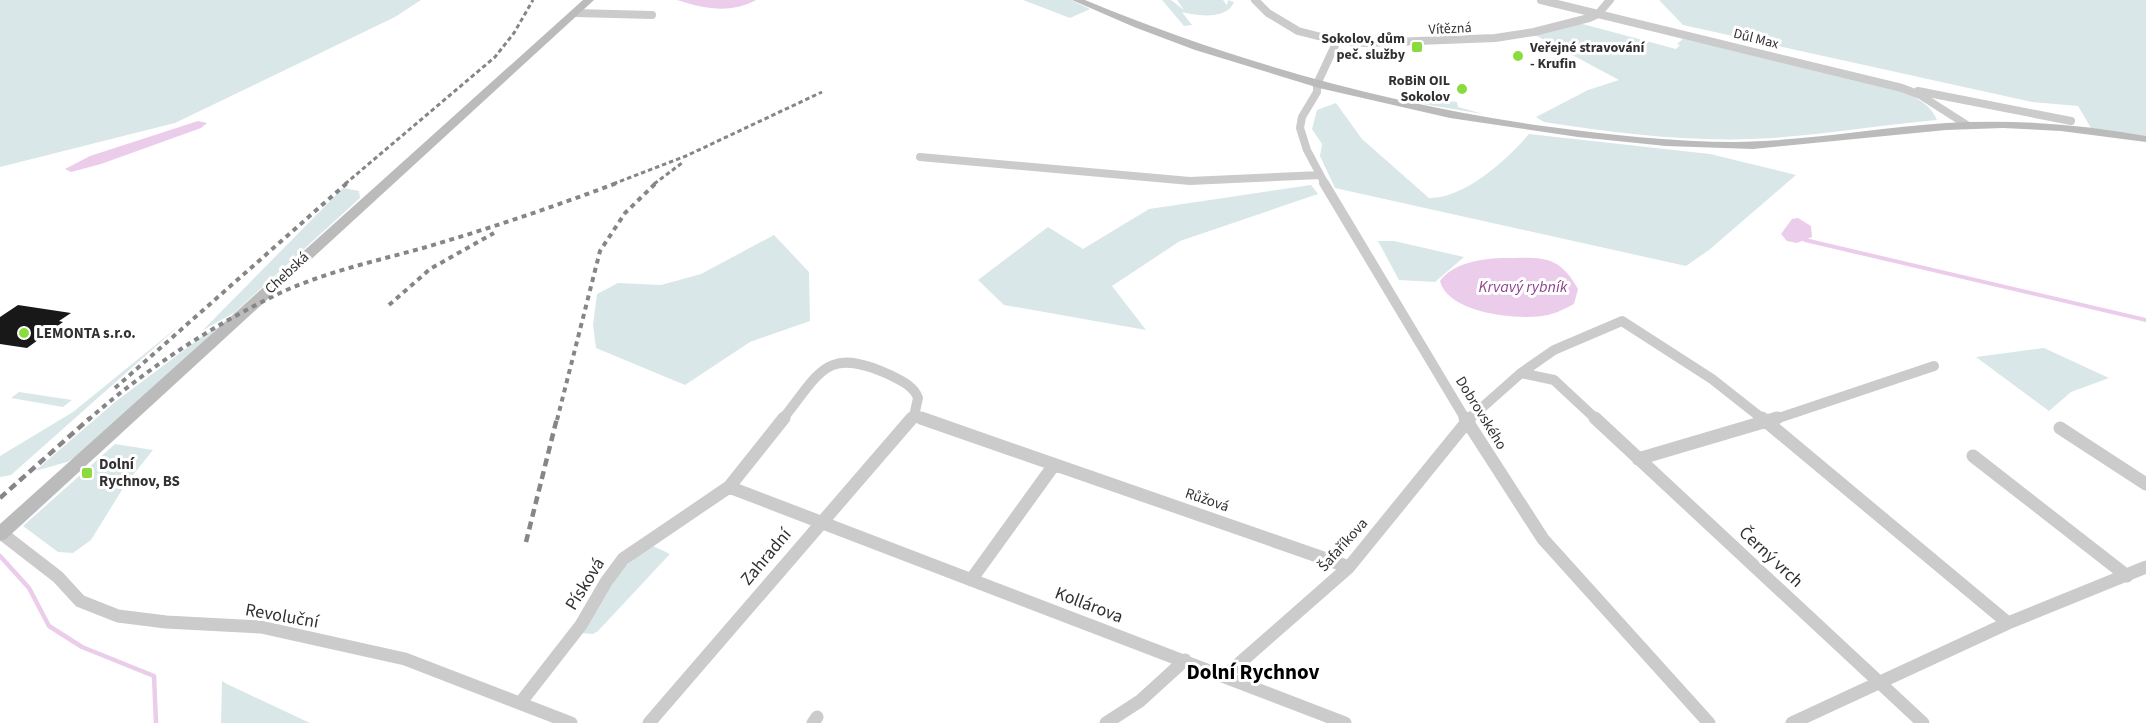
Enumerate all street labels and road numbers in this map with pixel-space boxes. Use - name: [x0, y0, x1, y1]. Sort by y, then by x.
- street label: Vítězná: [1428, 18, 1472, 40]
- street label: Důl Max: [1731, 24, 1782, 54]
- street label: Chebská: [260, 247, 314, 299]
- street label: Dobrovského: [1450, 372, 1512, 454]
- street label: Růžová: [1182, 483, 1232, 517]
- street label: Šafaříkova: [1313, 514, 1373, 576]
- street label: Černý vrch: [1733, 521, 1809, 593]
- street label: Zahradní: [735, 523, 798, 591]
- street label: Písková: [559, 553, 611, 615]
- street label: Kollárova: [1051, 581, 1127, 629]
- street label: Revoluční: [243, 597, 321, 635]

